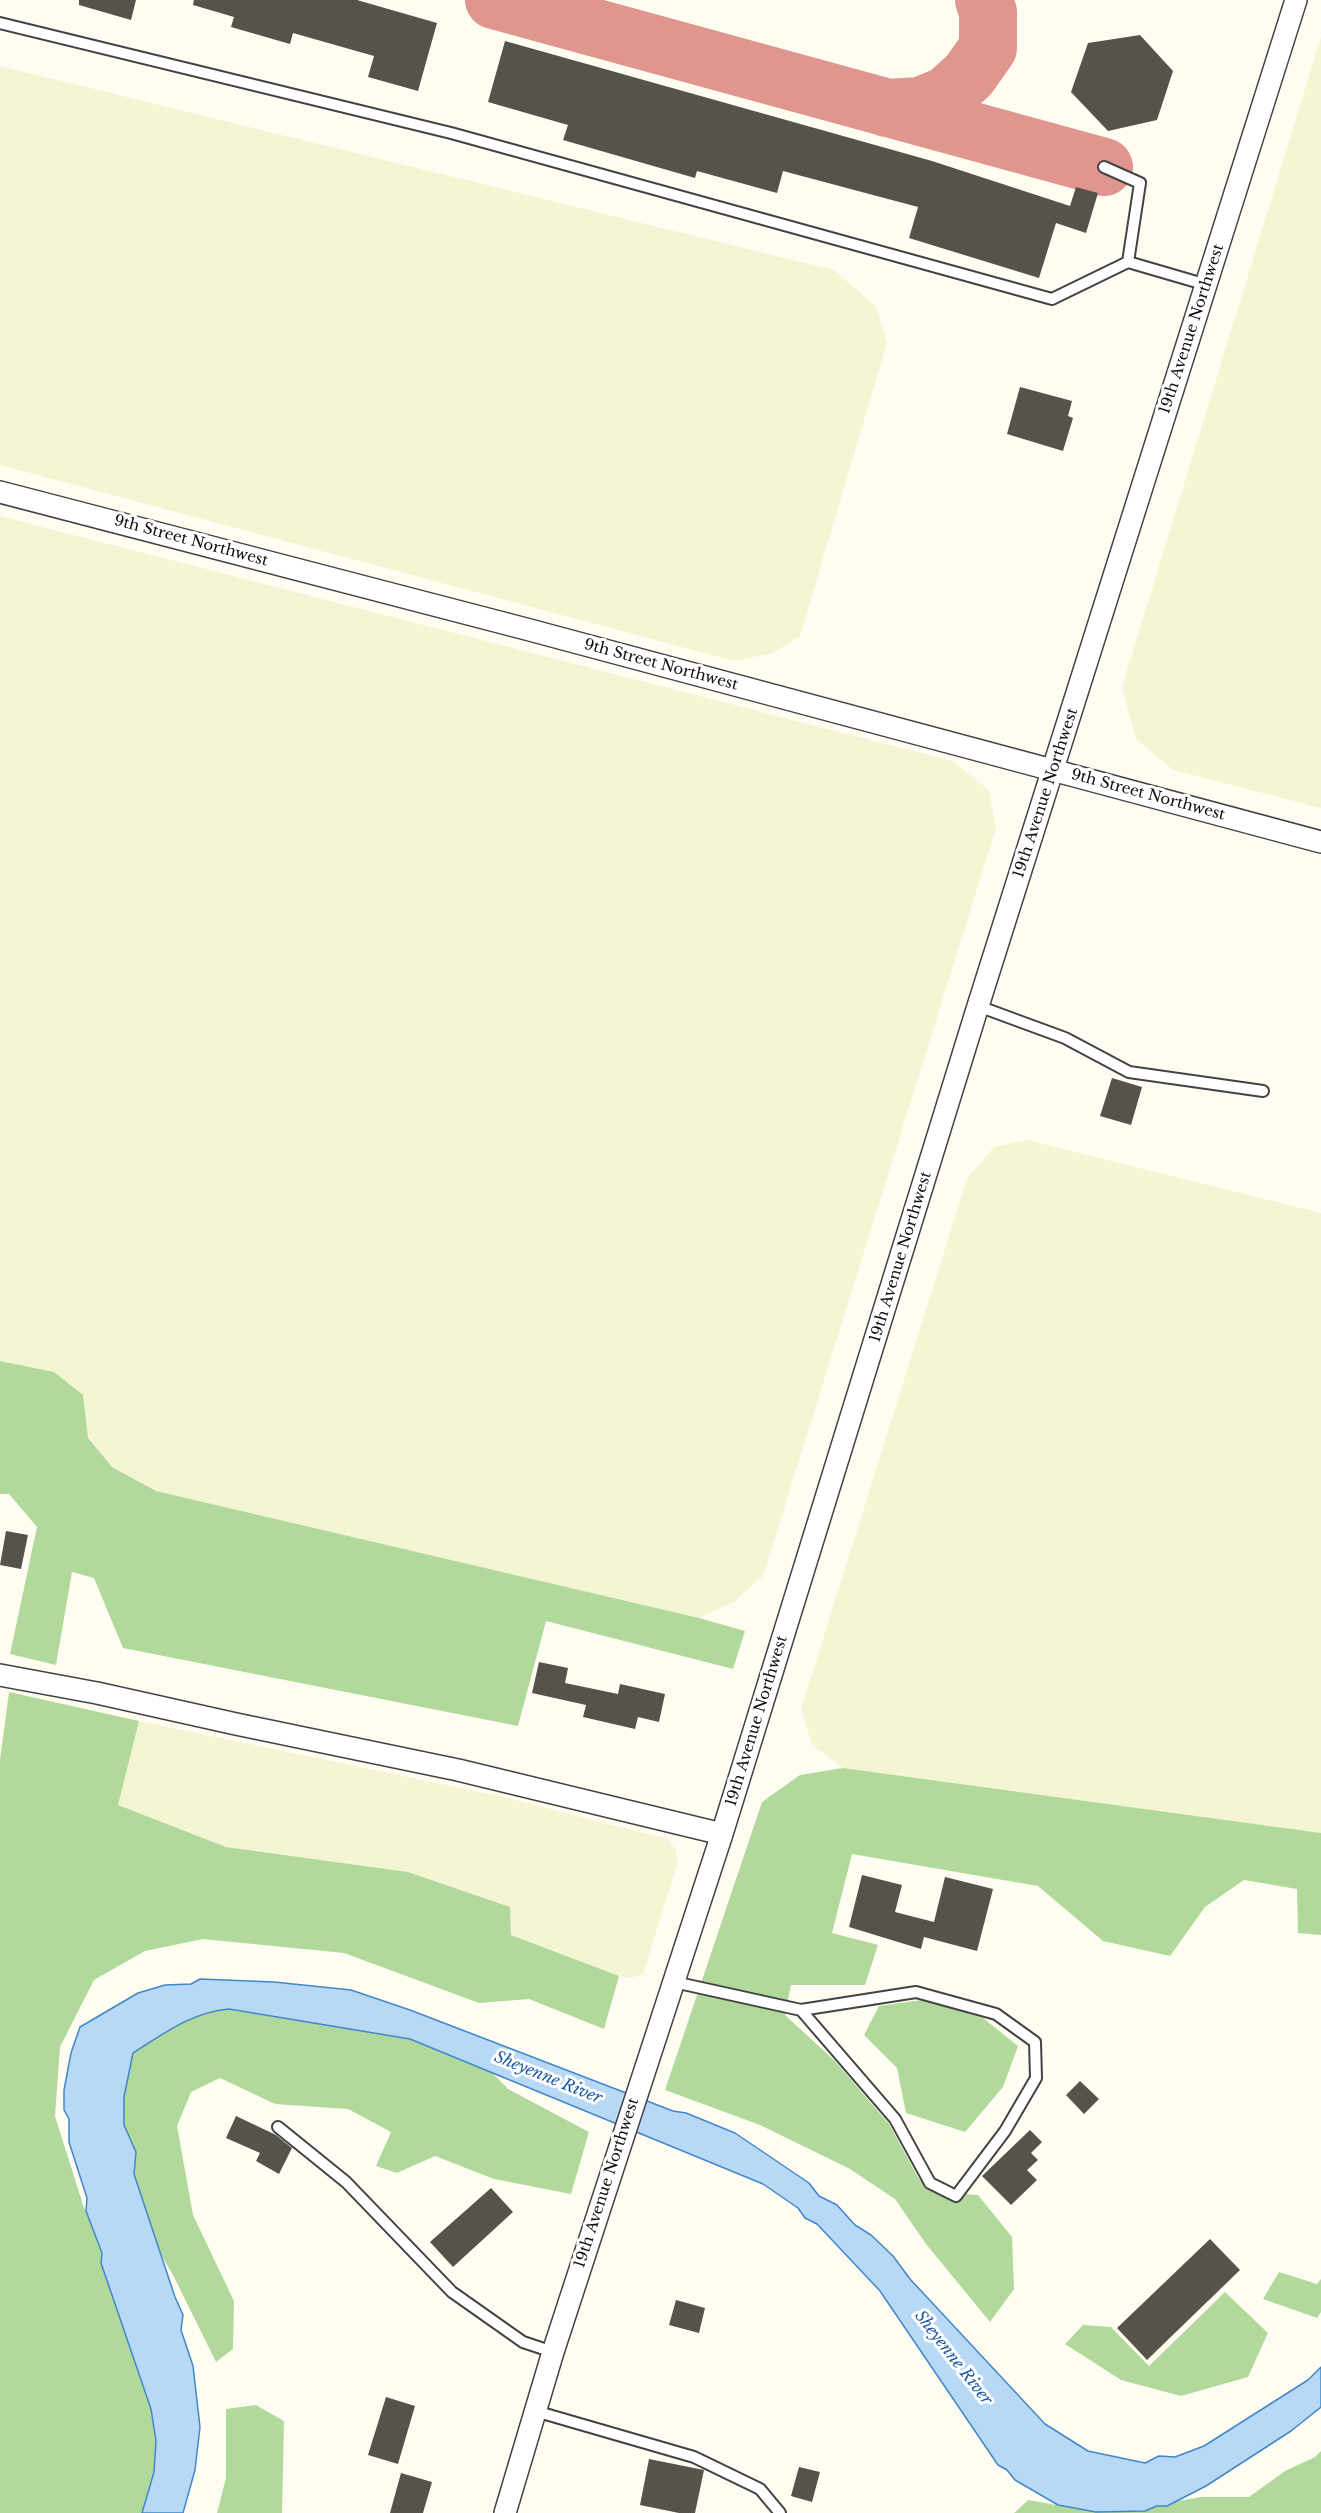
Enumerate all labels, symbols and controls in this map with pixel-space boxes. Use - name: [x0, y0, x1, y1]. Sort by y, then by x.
- street label: 19th Avenue Northwest: [1156, 242, 1228, 416]
- street label: 9th Street Northwest: [112, 512, 270, 570]
- street label: 9th Street Northwest: [582, 636, 740, 694]
- street label: 19th Avenue Northwest: [1010, 706, 1082, 880]
- street label: 9th Street Northwest: [1069, 766, 1227, 824]
- street label: 19th Avenue Northwest: [866, 1170, 936, 1344]
- street label: 19th Avenue Northwest: [722, 1634, 792, 1808]
- water label: Sheyenne River: [491, 2048, 605, 2108]
- street label: 19th Avenue Northwest: [571, 2096, 643, 2270]
- water label: Sheyenne River: [910, 2307, 996, 2409]

